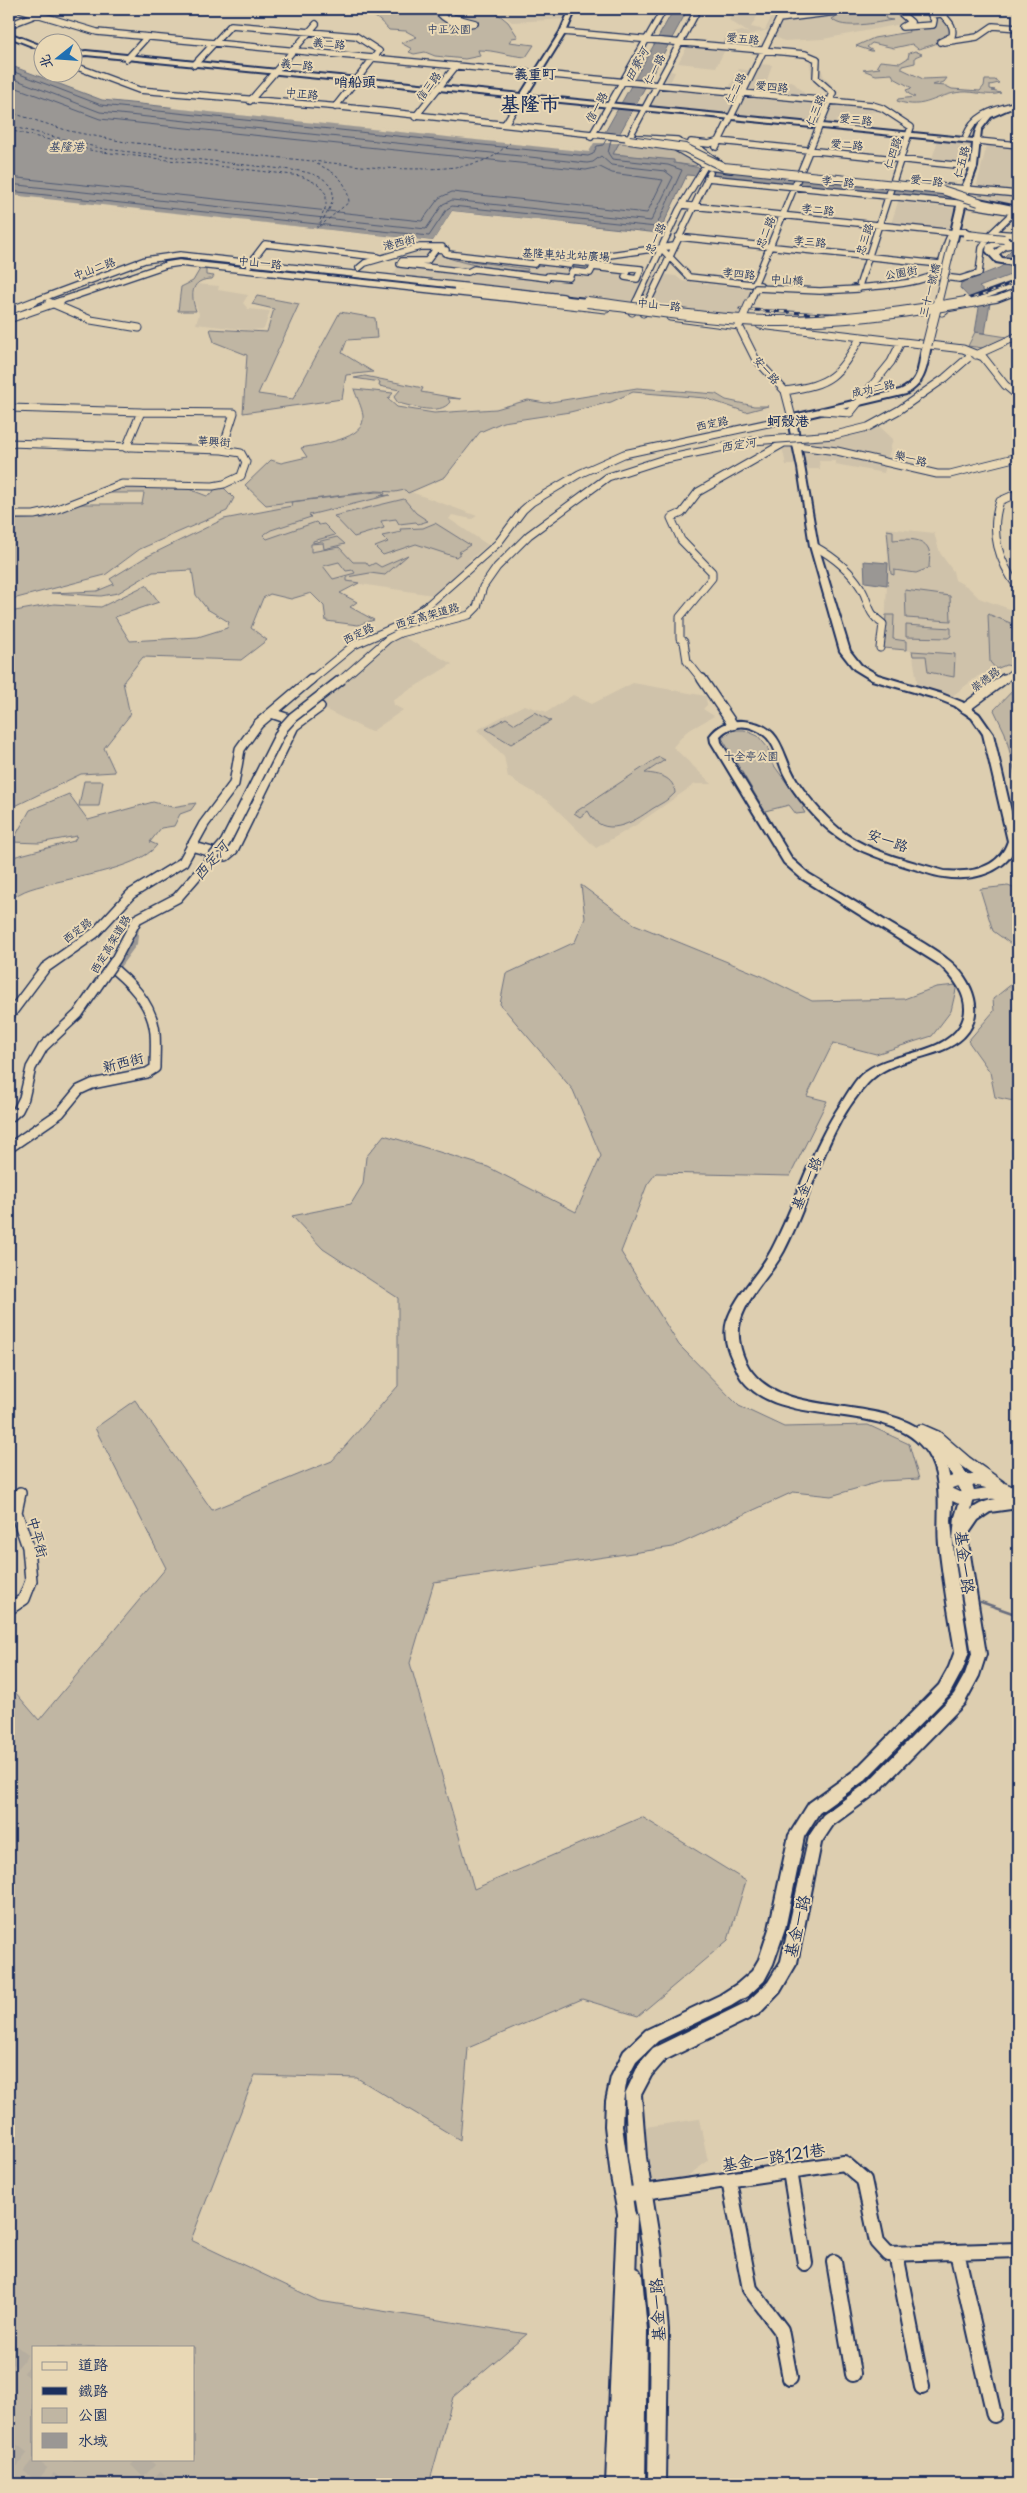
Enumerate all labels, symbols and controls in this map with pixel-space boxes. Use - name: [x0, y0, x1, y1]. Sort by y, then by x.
- park label: 中正公園: [427, 20, 471, 37]
- street label: 愛五路: [726, 28, 760, 48]
- north arrow: [32, 32, 82, 82]
- street label: 義二路: [312, 33, 346, 53]
- water label: 田寮河: [619, 42, 654, 84]
- street label: 仁一路: [639, 50, 669, 88]
- text: 北: [33, 52, 57, 72]
- street label: 義一路: [280, 54, 314, 74]
- district label: 義重町: [514, 63, 556, 84]
- street label: 信三路: [411, 68, 445, 104]
- street label: 仁二路: [720, 69, 750, 107]
- district label: 哨船頭: [334, 71, 376, 92]
- street label: 愛四路: [755, 76, 789, 96]
- street label: 中正路: [285, 83, 319, 103]
- district label: 基隆市: [500, 88, 560, 118]
- street label: 信一路: [581, 88, 611, 126]
- street label: 仁三路: [801, 91, 829, 129]
- street label: 愛三路: [839, 109, 873, 129]
- street label: 愛二路: [830, 134, 864, 154]
- street label: 仁四路: [879, 135, 905, 171]
- water label: 基隆港: [48, 137, 85, 155]
- street label: 仁五路: [949, 144, 973, 180]
- street label: 愛一路: [910, 170, 944, 190]
- street label: 孝一路: [821, 171, 855, 191]
- street label: 孝二路: [801, 199, 835, 219]
- street label: 忠二路: [751, 214, 779, 250]
- street label: 忠一路: [640, 219, 670, 257]
- street label: 忠三路: [851, 221, 877, 257]
- street label: 港西街: [381, 230, 418, 254]
- street label: 孝三路: [793, 231, 827, 251]
- street label: 基隆車站北站廣場: [522, 243, 610, 265]
- street label: 中山一路: [237, 251, 283, 273]
- street label: 中山二路: [70, 252, 118, 284]
- street label: 公園街: [883, 261, 920, 283]
- street label: 三十一號橋: [914, 261, 944, 319]
- street label: 孝四路: [722, 263, 756, 283]
- street label: 中山橋: [770, 270, 804, 288]
- street label: 中山一路: [636, 293, 682, 315]
- street label: 安一路: [750, 352, 784, 388]
- street label: 成功二路: [850, 375, 896, 401]
- district label: 蚵殼港: [767, 410, 809, 431]
- street label: 西定路: [694, 411, 730, 435]
- street label: 華興街: [197, 431, 232, 451]
- water label: 西定河: [719, 432, 759, 456]
- street label: 樂一路: [893, 446, 929, 470]
- street label: 西定高架道路: [393, 598, 461, 632]
- street label: 西定路: [339, 618, 377, 648]
- street label: 崇德路: [967, 662, 1003, 696]
- park label: 十全亭公園: [724, 747, 779, 764]
- street label: 安一路: [865, 823, 911, 857]
- water label: 西定河: [187, 833, 235, 885]
- street label: 西定高架道路: [86, 911, 134, 977]
- street label: 西定路: [59, 913, 95, 947]
- street label: 新西街: [100, 1047, 146, 1077]
- street label: 基金一路: [785, 1153, 827, 1213]
- street label: 中平街: [22, 1514, 54, 1560]
- street label: 基金一路: [950, 1529, 982, 1595]
- street label: 基金一路: [777, 1892, 815, 1960]
- street label: 基金一路121巷: [719, 2136, 827, 2176]
- street label: 基金一路: [642, 2277, 670, 2343]
- legend: [32, 2346, 195, 2460]
- text: 道路: [78, 2352, 108, 2375]
- text: 鐵路: [78, 2378, 108, 2401]
- text: 公園: [78, 2402, 108, 2425]
- text: 水域: [78, 2428, 108, 2451]

